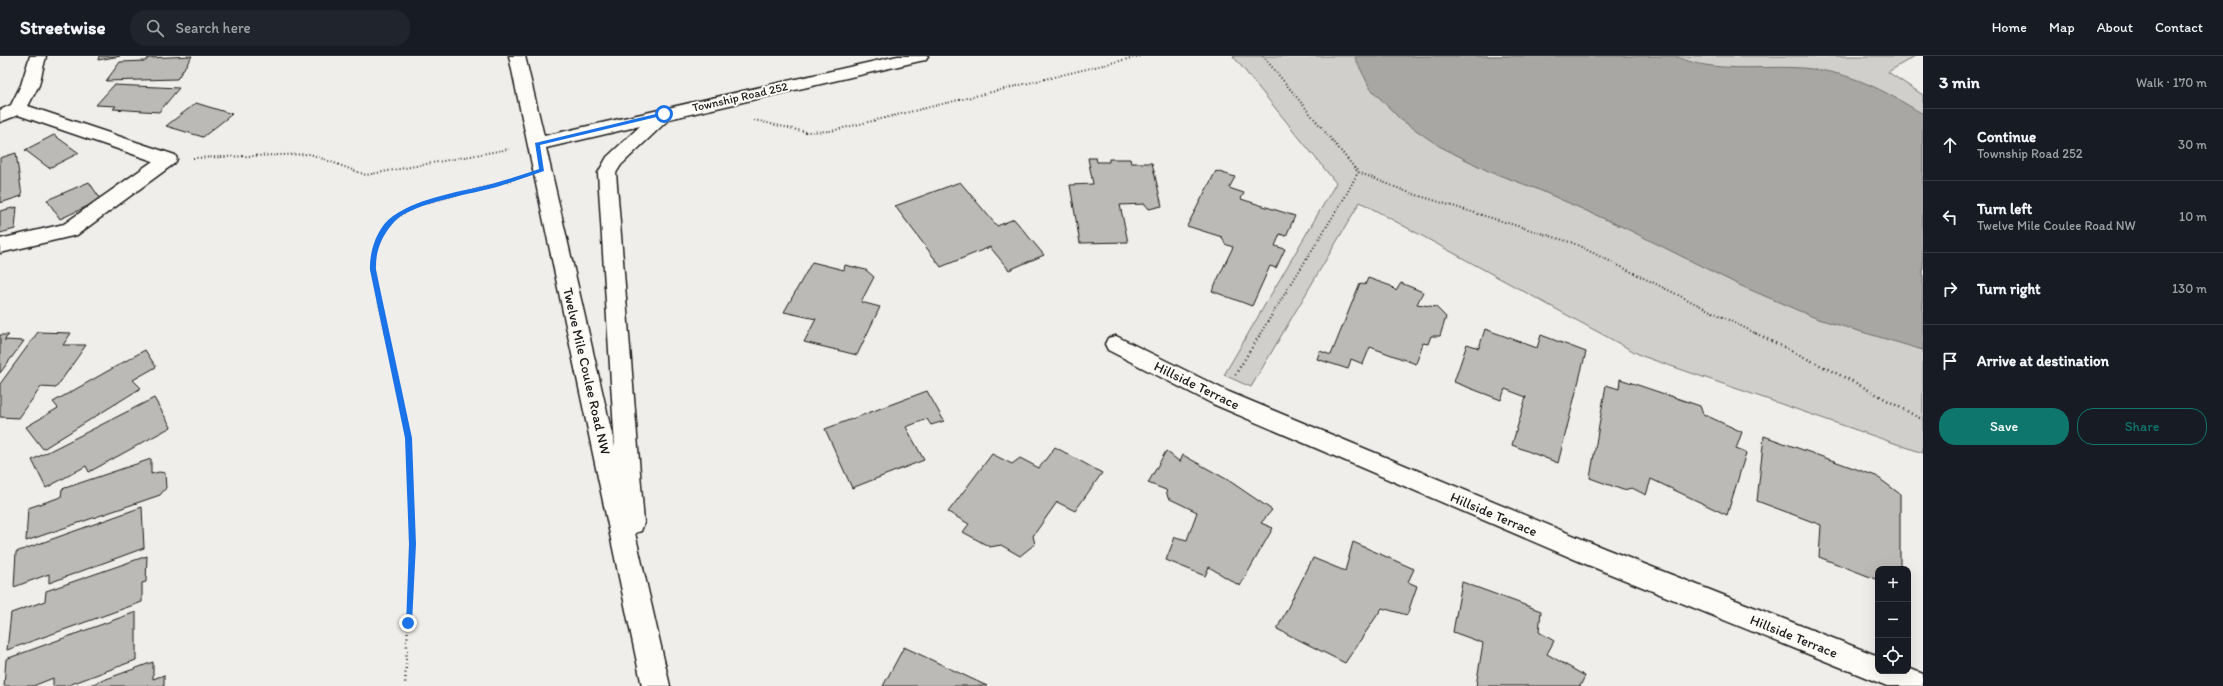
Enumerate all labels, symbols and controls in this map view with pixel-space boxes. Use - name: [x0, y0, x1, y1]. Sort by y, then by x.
- search box: [130, 10, 410, 46]
- text: Streetwise: [20, 16, 106, 39]
- icon: search: [144, 17, 166, 39]
- text: Search here: [176, 19, 251, 37]
- text: Home: [1992, 19, 2027, 36]
- text: Map: [2049, 19, 2075, 36]
- text: About: [2097, 19, 2133, 36]
- text: Contact: [2155, 19, 2203, 36]
- text: 3 min: [1939, 72, 1980, 92]
- text: Walk · 170 m: [2136, 75, 2207, 90]
- street label: Township Road 252: [691, 79, 790, 115]
- route start: [655, 105, 673, 123]
- text: Continue: [1977, 128, 2036, 146]
- icon: ahead: [1939, 134, 1961, 156]
- text: 30 m: [2178, 137, 2207, 152]
- text: Township Road 252: [1977, 146, 2083, 161]
- text: Turn left: [1977, 200, 2032, 218]
- icon: left: [1939, 206, 1961, 228]
- text: 10 m: [2179, 209, 2207, 224]
- text: Twelve Mile Coulee Road NW: [1977, 218, 2136, 233]
- icon: right: [1939, 278, 1961, 300]
- text: Turn right: [1977, 280, 2041, 298]
- text: 130 m: [2172, 281, 2207, 296]
- street label: Twelve Mile Coulee Road NW: [559, 286, 614, 456]
- icon: arrive: [1939, 350, 1961, 372]
- text: Arrive at destination: [1977, 352, 2109, 370]
- street label: Hillside Terrace: [1151, 357, 1242, 414]
- button: Save: [1939, 408, 2069, 445]
- button: Share: [2077, 408, 2207, 445]
- street label: Hillside Terrace: [1448, 488, 1540, 541]
- map controls: [1875, 566, 1911, 674]
- button: +: [1875, 566, 1911, 602]
- button: −: [1875, 602, 1911, 638]
- street label: Hillside Terrace: [1748, 611, 1840, 662]
- route end: [399, 614, 417, 632]
- button: locate: [1875, 638, 1911, 674]

